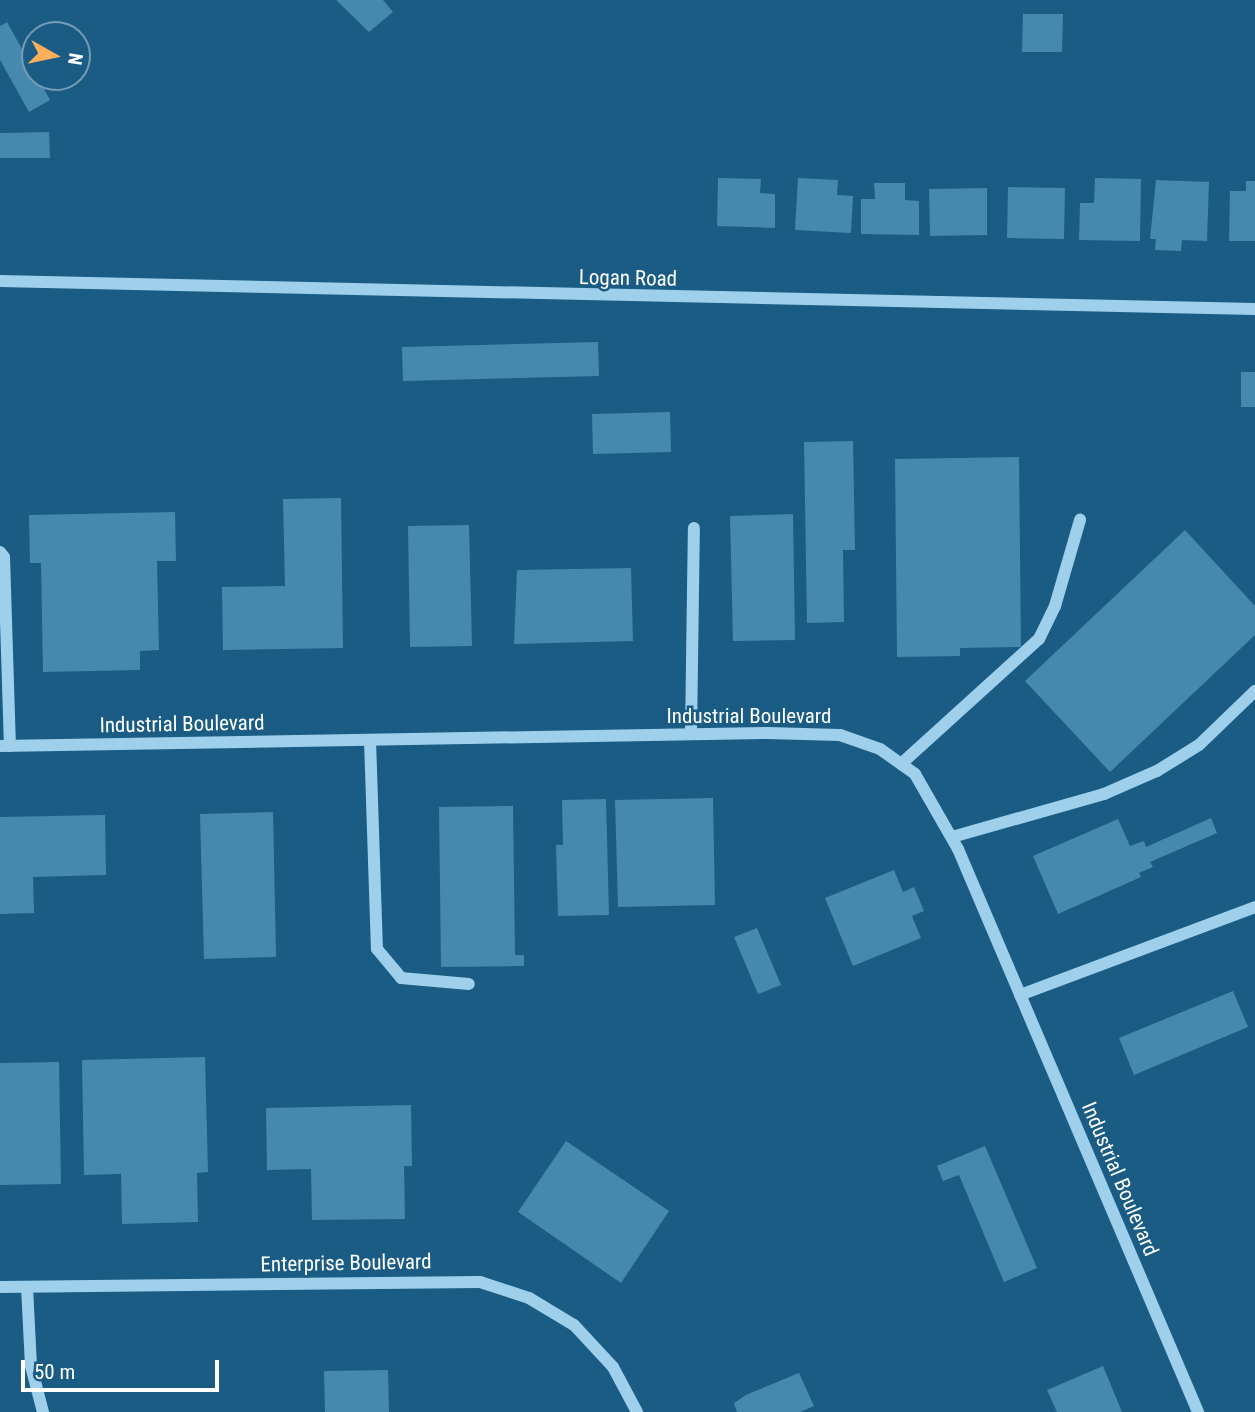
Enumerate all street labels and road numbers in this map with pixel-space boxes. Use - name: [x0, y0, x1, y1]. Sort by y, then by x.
- street label: Logan Road: [579, 265, 677, 291]
- street label: Industrial Boulevard: [667, 703, 831, 729]
- street label: Industrial Boulevard: [99, 710, 265, 738]
- street label: Industrial Boulevard: [1076, 1098, 1164, 1260]
- street label: Enterprise Boulevard: [260, 1249, 432, 1277]

